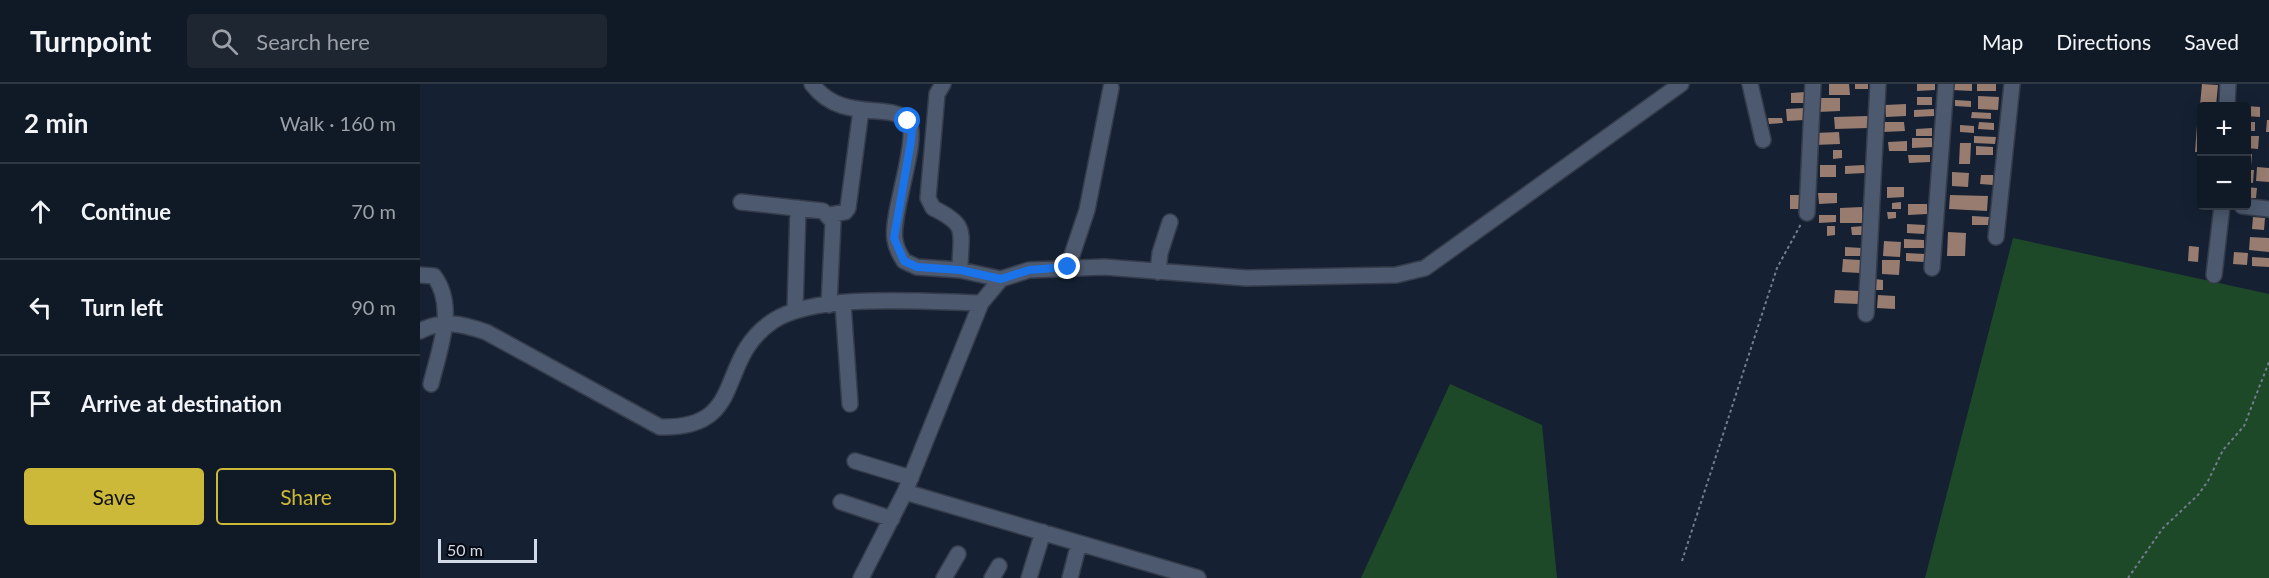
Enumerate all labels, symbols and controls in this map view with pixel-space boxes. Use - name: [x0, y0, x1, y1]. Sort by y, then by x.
- search box: [187, 14, 607, 68]
- text: Turnpoint: [30, 24, 151, 58]
- icon: search: [208, 25, 241, 58]
- text: Search here: [256, 28, 370, 55]
- text: Map: [1982, 29, 2023, 54]
- text: Directions: [2056, 29, 2151, 54]
- text: Saved: [2184, 29, 2239, 54]
- map controls: [2197, 102, 2251, 210]
- button: +: [2197, 102, 2251, 156]
- text: 2 min: [24, 107, 88, 139]
- route start: [894, 107, 920, 133]
- text: Walk · 160 m: [280, 111, 396, 135]
- button: −: [2197, 156, 2251, 210]
- icon: ahead: [24, 195, 57, 228]
- text: Continue: [81, 198, 171, 225]
- text: 70 m: [351, 199, 396, 223]
- route end: [1054, 253, 1080, 279]
- icon: left: [24, 291, 57, 324]
- text: Turn left: [81, 294, 163, 321]
- text: 90 m: [351, 295, 396, 319]
- icon: arrive: [24, 387, 57, 420]
- text: Arrive at destination: [81, 390, 282, 417]
- button: Save: [24, 468, 204, 525]
- button: Share: [216, 468, 396, 525]
- scale bar: [438, 536, 537, 564]
- text: 50 m: [447, 540, 483, 559]

